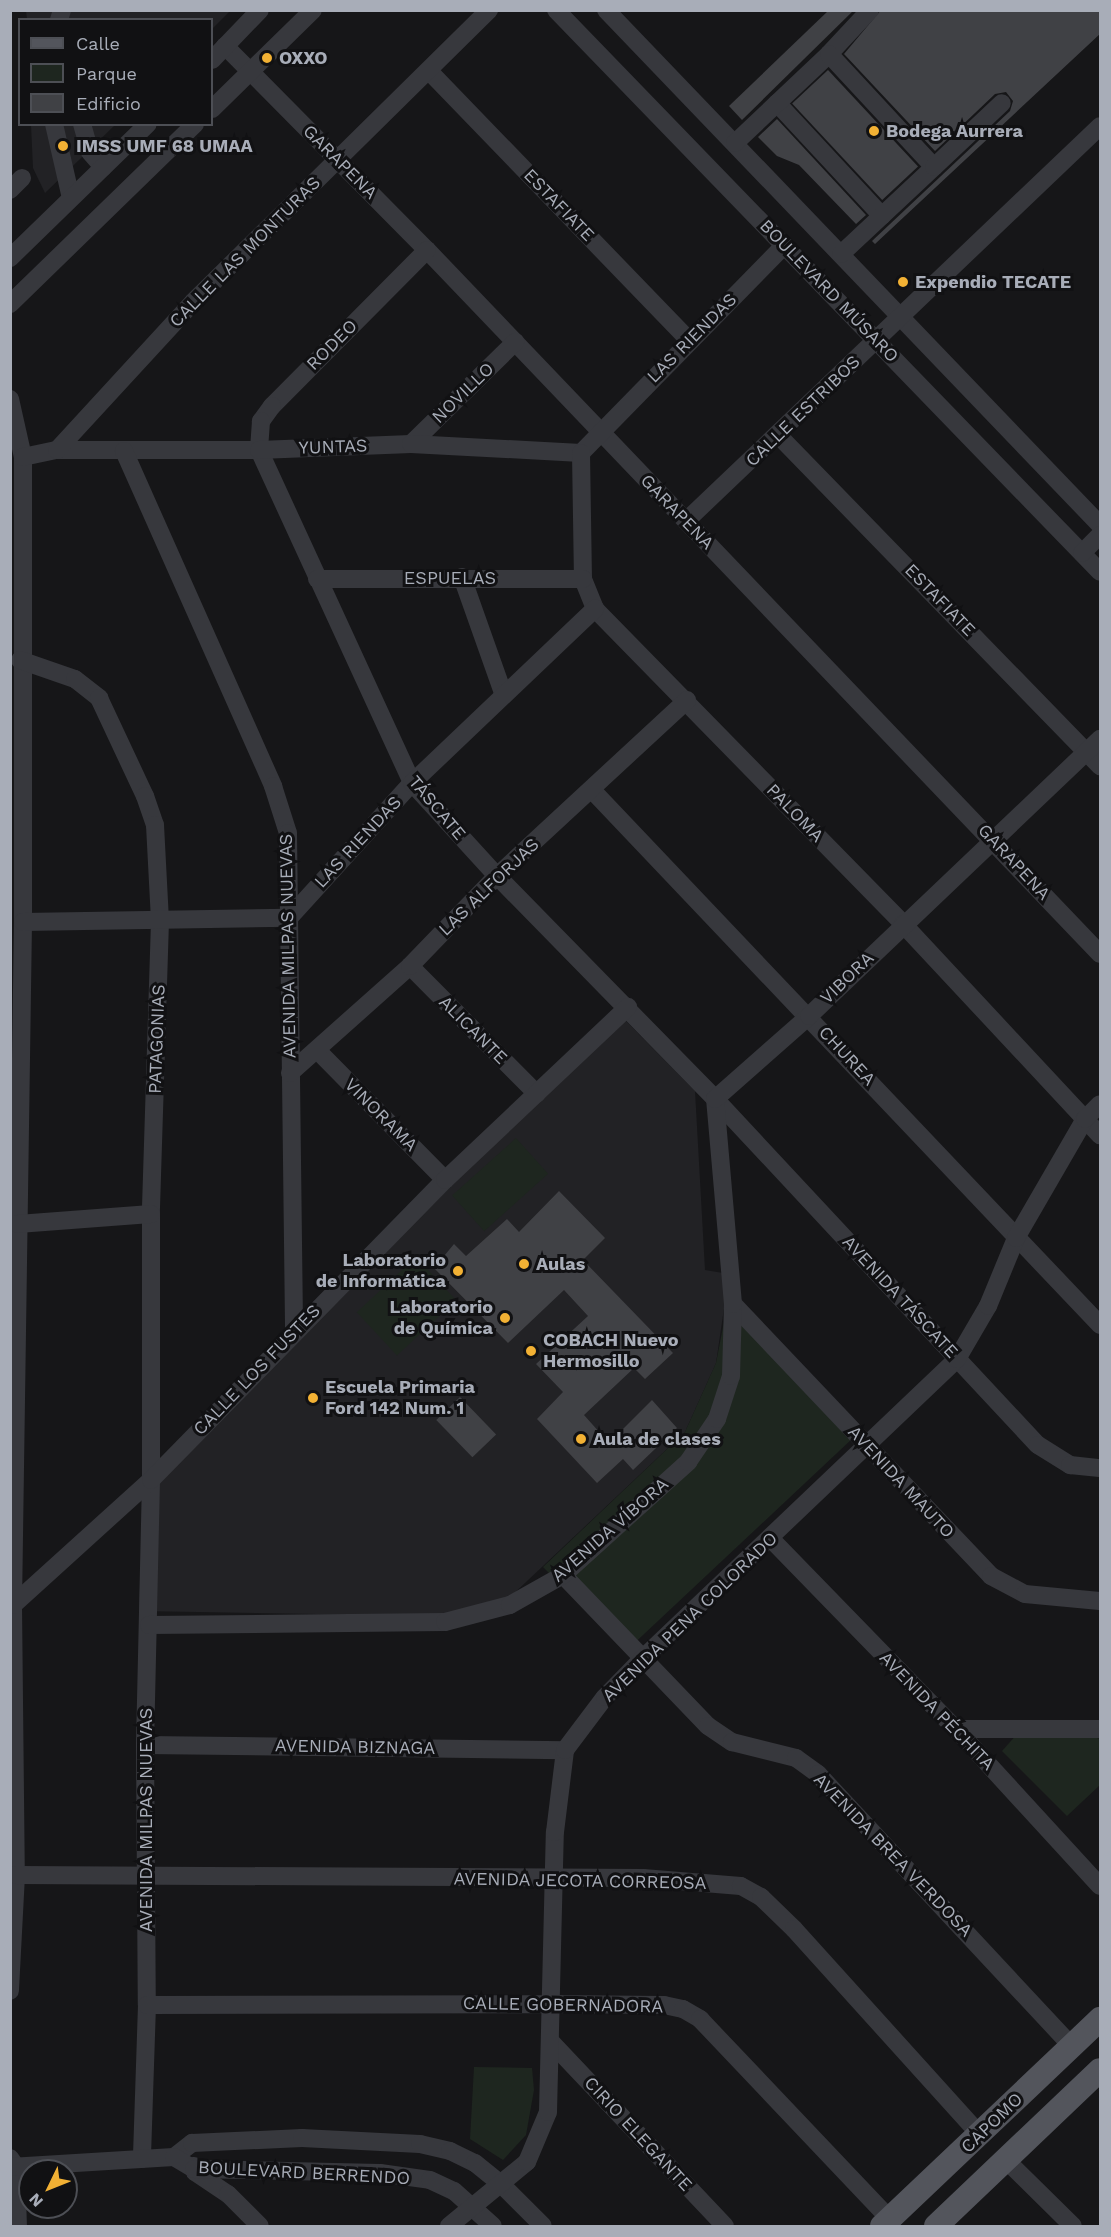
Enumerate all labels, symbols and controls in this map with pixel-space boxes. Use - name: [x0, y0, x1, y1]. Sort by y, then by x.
- legend: [18, 18, 213, 126]
- text: Calle: [76, 33, 120, 54]
- place label: OXXO: [279, 47, 328, 69]
- marker: OXXO: [260, 51, 274, 65]
- text: Parque: [76, 63, 137, 84]
- text: Edificio: [76, 93, 141, 114]
- street label: GARAPENA: [298, 120, 382, 204]
- place label: Bodega Aurrera: [886, 120, 1024, 142]
- marker: Bodega Aurrera: [867, 124, 881, 138]
- place label: IMSS UMF 68 UMAA: [76, 135, 253, 157]
- marker: IMSS UMF 68 UMAA: [54, 137, 72, 155]
- street label: ESTAFIATE: [519, 164, 599, 246]
- street label: CALLE LAS MONTURAS: [165, 172, 325, 332]
- street label: BOULEVARD MÚSARO: [755, 215, 903, 367]
- place label: Expendio TECATE: [915, 271, 1071, 293]
- marker: Expendio TECATE: [896, 275, 910, 289]
- street label: LAS RIENDAS: [643, 289, 741, 387]
- street label: RODEO: [302, 315, 362, 375]
- street label: CALLE ESTRIBOS: [741, 351, 865, 471]
- street label: NOVILLO: [427, 358, 499, 428]
- street label: YUNTAS: [298, 435, 368, 459]
- street label: GARAPENA: [636, 470, 718, 554]
- street label: ESTAFIATE: [900, 559, 980, 641]
- street label: ESPUELAS: [404, 567, 496, 589]
- street label: TÁSCATE: [404, 771, 470, 845]
- street label: PALOMA: [762, 779, 828, 847]
- street label: LAS RIENDAS: [310, 791, 406, 893]
- street label: GARAPENA: [973, 819, 1055, 905]
- street label: AVENIDA MILPAS NUEVAS: [275, 833, 301, 1059]
- street label: LAS ALFORJAS: [434, 833, 544, 941]
- street label: VIBORA: [816, 947, 878, 1009]
- street label: PATAGONIAS: [144, 984, 170, 1094]
- street label: ALICANTE: [434, 991, 512, 1069]
- street label: CHUREA: [814, 1022, 880, 1090]
- street label: VINORAMA: [340, 1074, 422, 1156]
- street label: AVENIDA TÁSCATE: [837, 1231, 963, 1363]
- place label: Laboratorio de Informática: [316, 1250, 446, 1292]
- place label: Aulas: [536, 1253, 585, 1275]
- marker: Aulas: [517, 1257, 531, 1271]
- marker: Laboratorio de Informática: [451, 1264, 465, 1278]
- place label: Laboratorio de Química: [390, 1297, 493, 1340]
- street label: CALLE LOS FUSTES: [189, 1300, 325, 1440]
- marker: Laboratorio de Química: [498, 1311, 512, 1325]
- place label: COBACH Nuevo Hermosillo: [543, 1330, 679, 1372]
- marker: COBACH Nuevo Hermosillo: [524, 1344, 538, 1358]
- place label: Escuela Primaria Ford 142 Num. 1: [325, 1377, 475, 1420]
- marker: Escuela Primaria Ford 142 Num. 1: [306, 1391, 320, 1405]
- street label: AVENIDA MAUTO: [843, 1421, 959, 1543]
- place label: Aula de clases: [593, 1428, 721, 1450]
- marker: Aula de clases: [574, 1432, 588, 1446]
- street label: AVENIDA VÍBORA: [547, 1473, 673, 1587]
- street label: AVENIDA PENA COLORADO: [597, 1527, 783, 1707]
- street label: AVENIDA PÉCHITA: [875, 1647, 999, 1775]
- street label: AVENIDA MILPAS NUEVAS: [135, 1707, 157, 1933]
- street label: AVENIDA BIZNAGA: [274, 1735, 436, 1759]
- street label: AVENIDA BREA VERDOSA: [808, 1768, 978, 1942]
- street label: AVENIDA JECOTA CORREOSA: [452, 1868, 708, 1894]
- street label: CALLE GOBERNADORA: [463, 1992, 663, 2018]
- street label: CIRIO ELEGANTE: [579, 2072, 697, 2196]
- street label: CAPOMO: [957, 2088, 1027, 2158]
- street label: BOULEVARD BERRENDO: [198, 2157, 410, 2189]
- north arrow: [18, 2159, 78, 2219]
- text: N: [25, 2189, 47, 2211]

